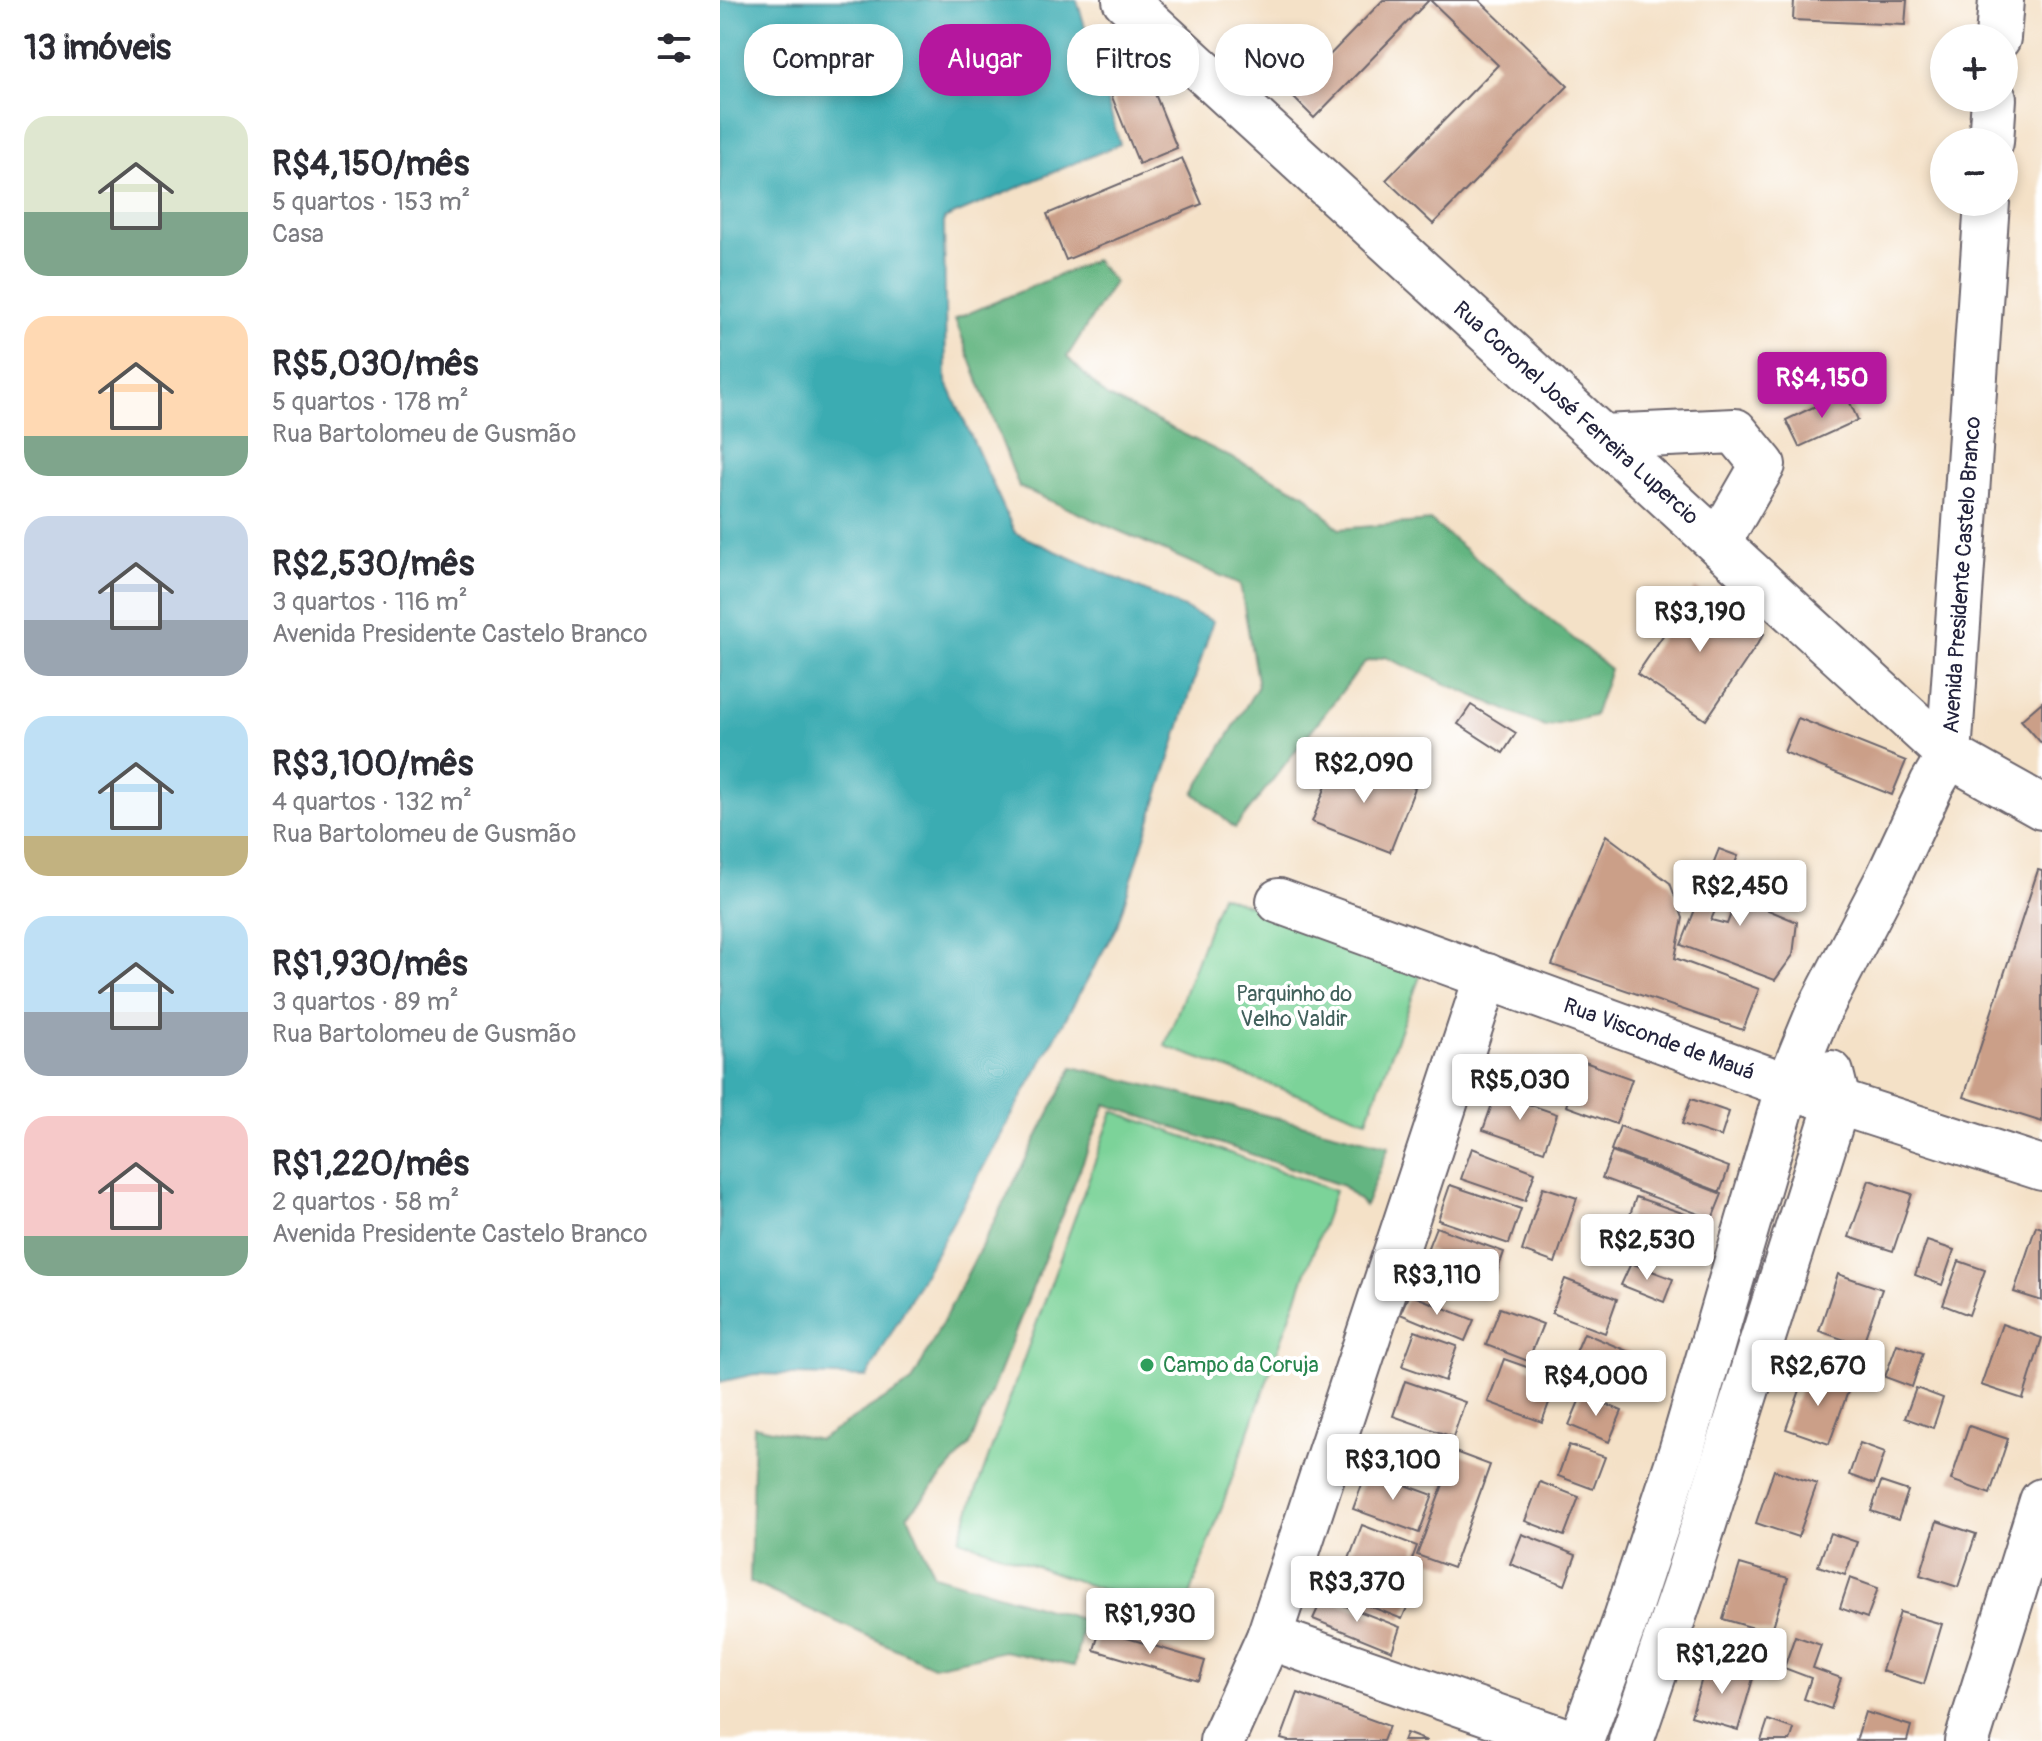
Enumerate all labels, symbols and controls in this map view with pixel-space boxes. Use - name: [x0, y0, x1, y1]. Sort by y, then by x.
- chip: Comprar: [744, 24, 903, 96]
- chip: Alugar: [919, 24, 1051, 96]
- chip: Filtros: [1067, 24, 1199, 96]
- chip: Novo: [1215, 24, 1333, 96]
- map controls: [1930, 24, 2018, 216]
- button: +: [1930, 24, 2018, 112]
- icon: filters: [652, 26, 696, 70]
- text: 13 imóveis: [24, 27, 171, 70]
- button: −: [1930, 128, 2018, 216]
- text: R$4,150/mês: [272, 143, 469, 186]
- icon: home: [88, 148, 184, 244]
- text: 5 quartos · 153 m²: [272, 186, 470, 218]
- text: Casa: [272, 218, 324, 250]
- street label: Rua Coronel José Ferreira Lupercio: [1447, 295, 1705, 531]
- text: R$5,030/mês: [272, 343, 478, 386]
- icon: home: [88, 348, 184, 444]
- pin: R$4,150: [1748, 352, 1896, 420]
- text: R$4,150: [1776, 362, 1868, 394]
- text: 5 quartos · 178 m²: [272, 386, 469, 418]
- street label: Avenida Presidente Castelo Branco: [1937, 415, 1987, 734]
- text: Rua Bartolomeu de Gusmão: [272, 418, 576, 450]
- text: R$2,530/mês: [272, 543, 474, 586]
- icon: home: [88, 548, 184, 644]
- text: 3 quartos · 116 m²: [272, 586, 468, 618]
- pin: R$3,190: [1626, 586, 1774, 654]
- text: R$3,190: [1654, 596, 1746, 628]
- text: Avenida Presidente Castelo Branco: [272, 618, 648, 650]
- pin: R$2,090: [1290, 737, 1438, 805]
- text: R$3,100/mês: [272, 743, 473, 786]
- text: R$2,090: [1314, 747, 1414, 779]
- icon: home: [88, 748, 184, 844]
- text: 4 quartos · 132 m²: [272, 786, 472, 818]
- text: Rua Bartolomeu de Gusmão: [272, 818, 576, 850]
- pin: R$2,450: [1666, 860, 1814, 928]
- text: R$2,450: [1691, 870, 1789, 902]
- text: R$1,930/mês: [272, 943, 467, 986]
- icon: home: [88, 948, 184, 1044]
- park label: Parquinho do Velho Valdir: [1236, 980, 1352, 1033]
- text: 3 quartos · 89 m²: [272, 986, 459, 1018]
- street label: Rua Visconde de Mauá: [1560, 991, 1758, 1087]
- text: Rua Bartolomeu de Gusmão: [272, 1018, 576, 1050]
- pin: R$5,030: [1446, 1054, 1594, 1122]
- text: R$5,030: [1470, 1064, 1570, 1096]
- text: R$1,220/mês: [272, 1143, 469, 1186]
- icon: home: [88, 1148, 184, 1244]
- text: 2 quartos · 58 m²: [272, 1186, 459, 1218]
- pin: R$2,530: [1573, 1214, 1721, 1282]
- text: Avenida Presidente Castelo Branco: [272, 1218, 648, 1250]
- text: R$2,530: [1599, 1224, 1695, 1256]
- pin: R$3,110: [1363, 1249, 1511, 1317]
- text: R$3,110: [1393, 1259, 1481, 1291]
- pin: R$2,670: [1744, 1340, 1892, 1408]
- pin: R$4,000: [1522, 1350, 1670, 1418]
- text: R$2,670: [1770, 1350, 1866, 1382]
- place label: Campo da Coruja: [1163, 1351, 1319, 1379]
- marker: Campo da Coruja: [1138, 1356, 1156, 1374]
- text: R$4,000: [1544, 1360, 1648, 1392]
- pin: R$3,100: [1319, 1434, 1467, 1502]
- text: R$3,100: [1345, 1444, 1441, 1476]
- pin: R$3,370: [1283, 1556, 1431, 1624]
- text: R$3,370: [1309, 1566, 1405, 1598]
- pin: R$1,930: [1076, 1588, 1224, 1656]
- text: R$1,930: [1104, 1598, 1196, 1630]
- pin: R$1,220: [1648, 1628, 1796, 1696]
- text: R$1,220: [1676, 1638, 1768, 1670]

